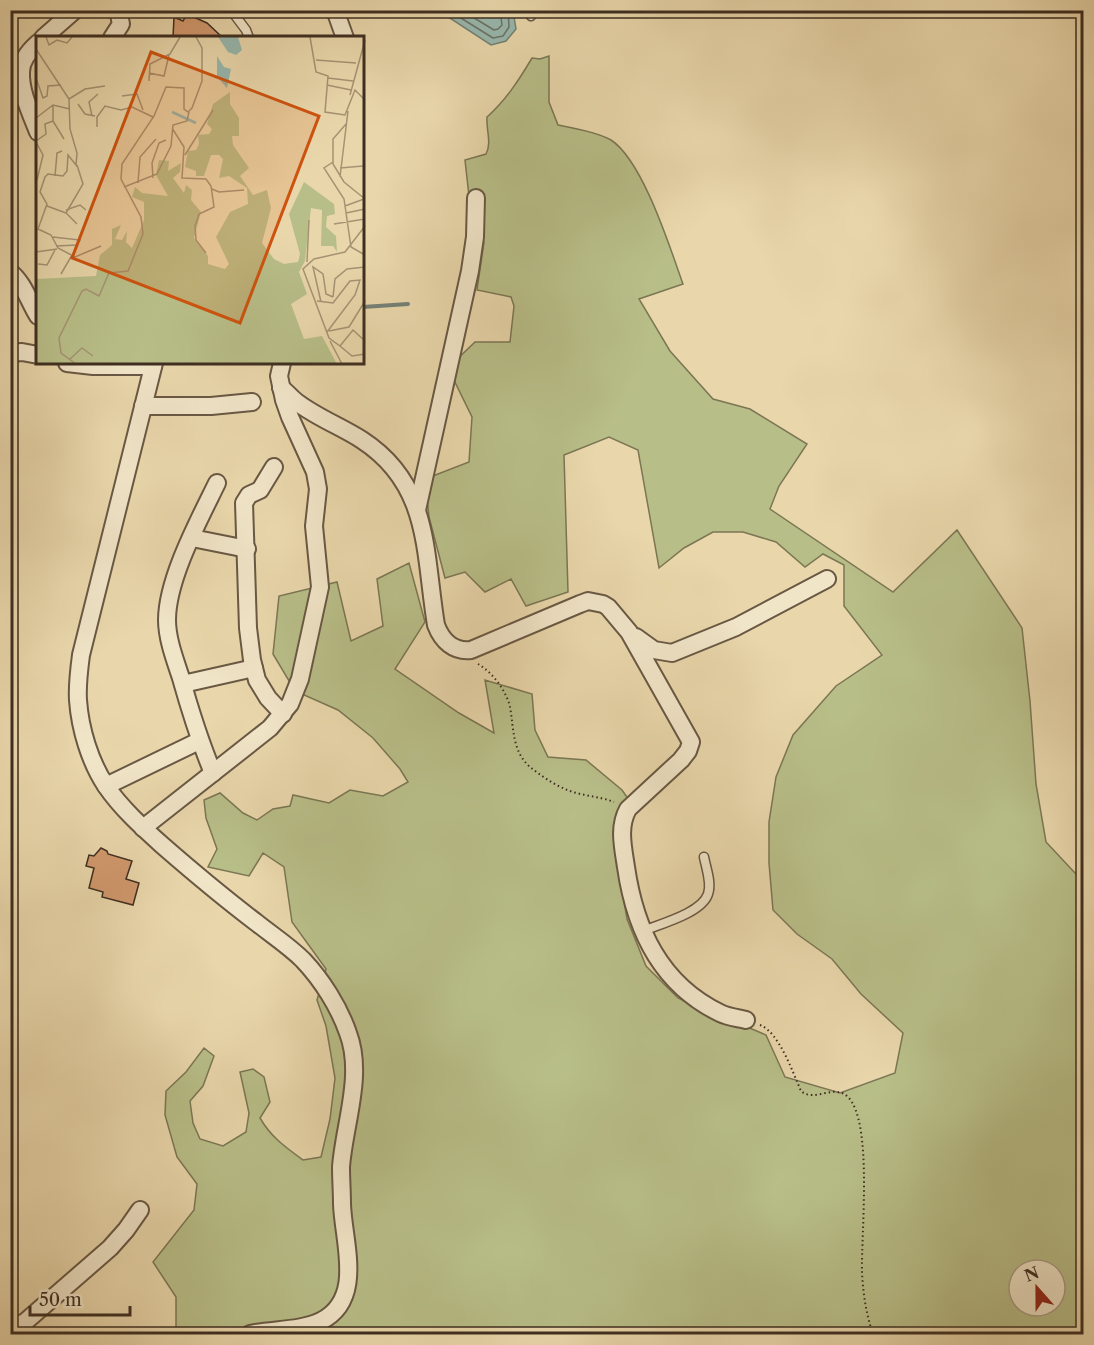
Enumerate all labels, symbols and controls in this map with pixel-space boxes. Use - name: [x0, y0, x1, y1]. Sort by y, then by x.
- inset map: [36, 36, 364, 364]
- north arrow: [1007, 1258, 1067, 1318]
- text: N: [1022, 1262, 1042, 1286]
- scale bar: [30, 1279, 130, 1317]
- text: 50 m: [39, 1289, 82, 1311]

